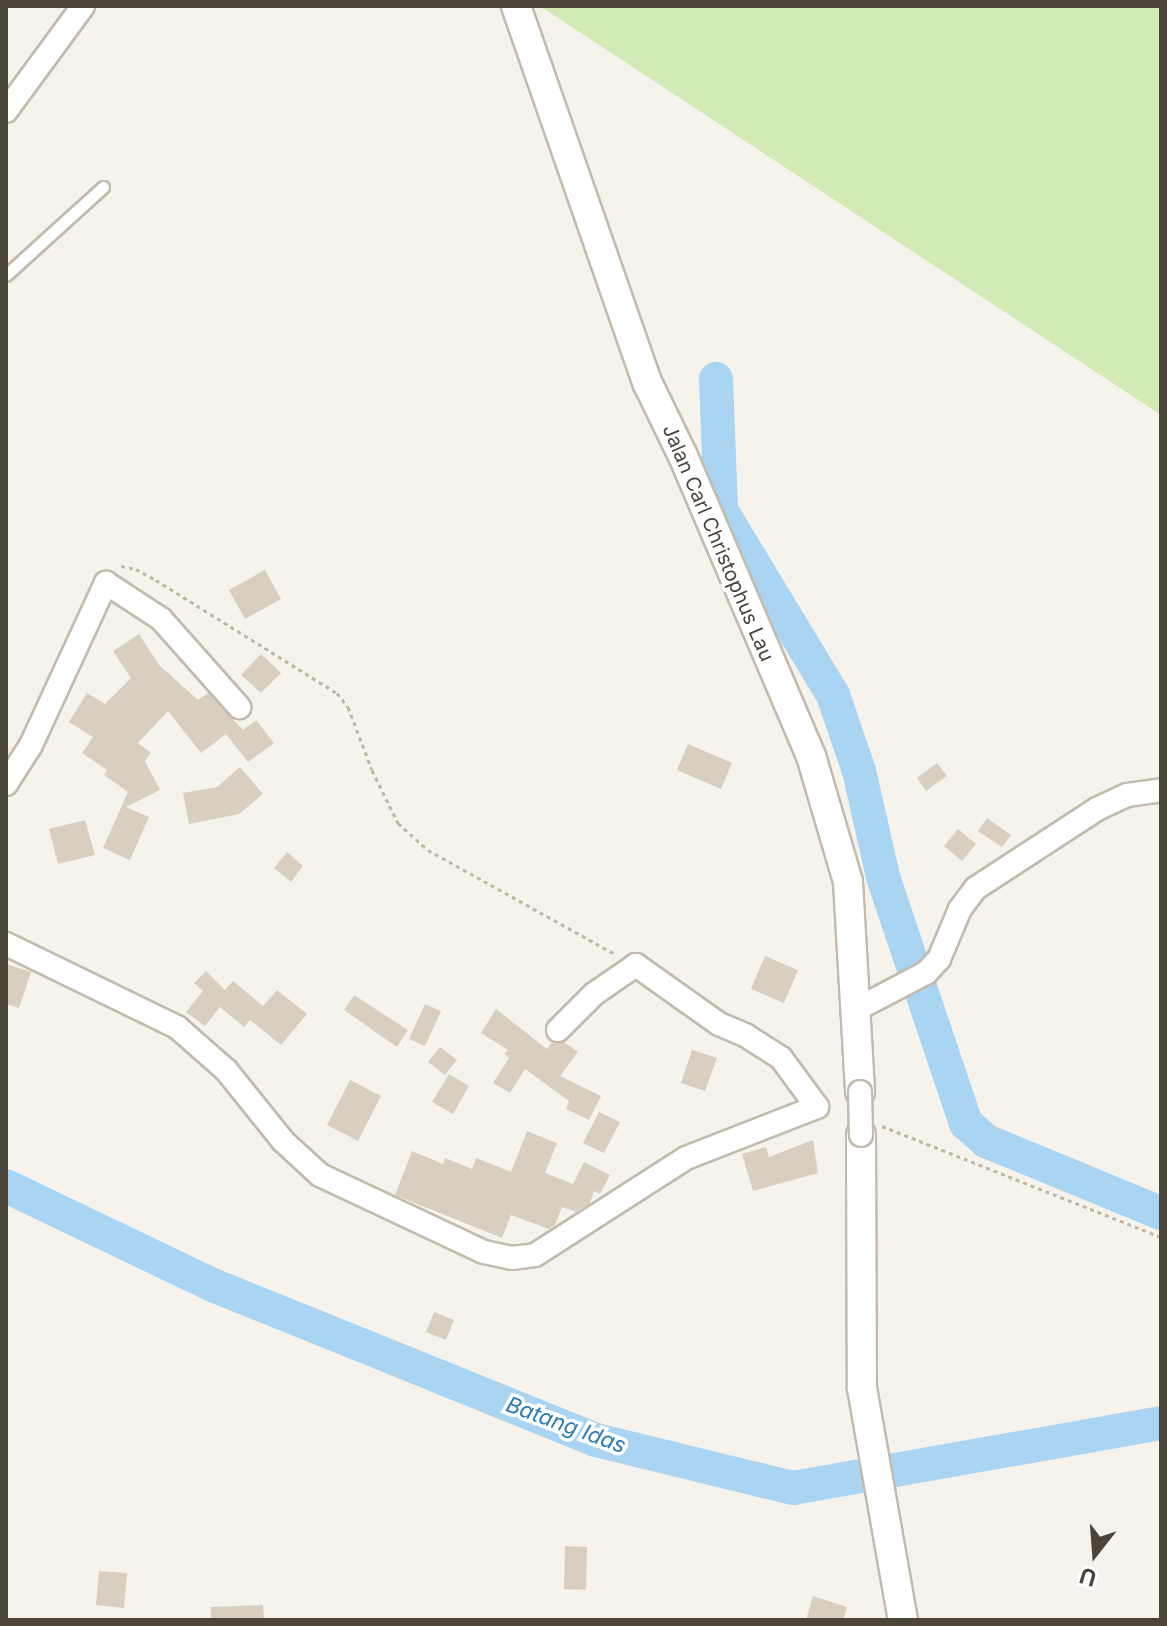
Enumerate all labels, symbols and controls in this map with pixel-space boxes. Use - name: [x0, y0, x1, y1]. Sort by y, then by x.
- street label: Jalan Carl Christophus Lau: [657, 421, 779, 665]
- water label: Batang Idas: [502, 1391, 630, 1459]
- north arrow: [1055, 1514, 1135, 1594]
- text: U: [1076, 1562, 1099, 1592]

